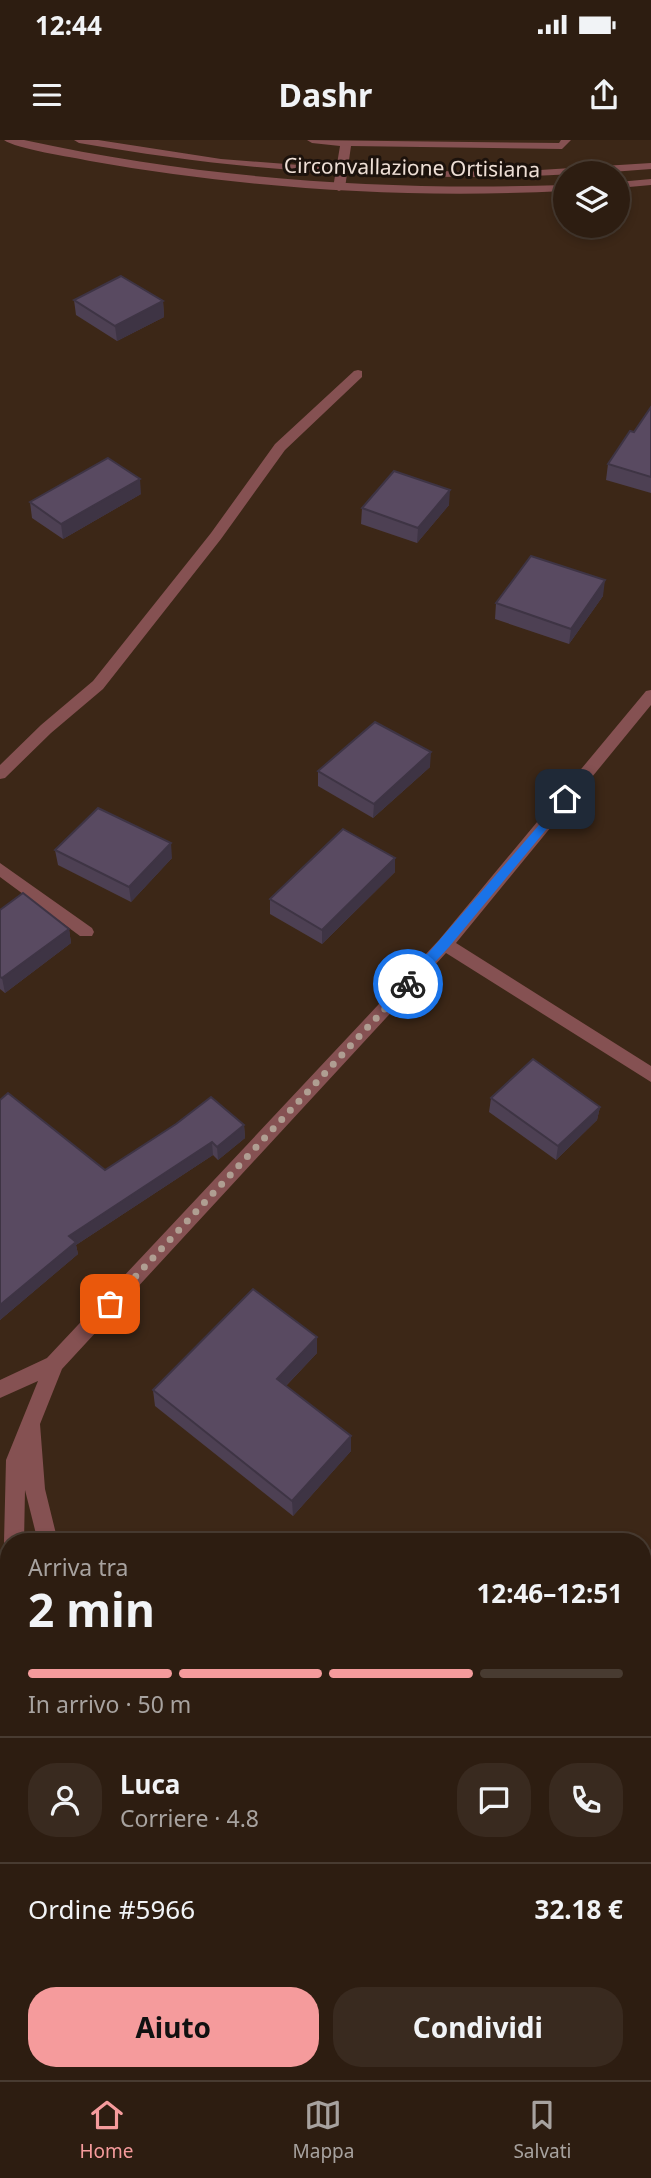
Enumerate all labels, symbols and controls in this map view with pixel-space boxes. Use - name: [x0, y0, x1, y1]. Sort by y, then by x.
- text: 12:44: [35, 7, 102, 43]
- text: Dashr: [279, 73, 372, 116]
- icon: menu: [28, 76, 66, 114]
- icon: share: [585, 76, 623, 114]
- street label: Circonvallazione Ortisiana: [284, 151, 540, 183]
- map controls: [553, 161, 630, 238]
- button: layers: [553, 161, 630, 238]
- pin: [535, 769, 595, 829]
- icon: home: [546, 780, 584, 818]
- courier: [373, 949, 443, 1019]
- icon: bike: [389, 965, 427, 1003]
- pin: [80, 1274, 140, 1334]
- icon: bag: [91, 1285, 129, 1323]
- text: Arriva tra: [28, 1551, 128, 1583]
- text: 12:46–12:51: [476, 1575, 623, 1611]
- text: 2 min: [28, 1578, 155, 1640]
- text: In arrivo · 50 m: [28, 1688, 191, 1720]
- button: person: [28, 1763, 102, 1837]
- button: chat: [457, 1763, 531, 1837]
- button: phone: [549, 1763, 623, 1837]
- text: Luca: [120, 1766, 180, 1802]
- text: Corriere · 4.8: [120, 1802, 259, 1834]
- text: Ordine #5966: [28, 1891, 195, 1927]
- text: 32.18 €: [535, 1891, 623, 1927]
- button: Aiuto: [28, 1987, 319, 2067]
- button: Condividi: [333, 1987, 623, 2067]
- tab: Home: [79, 2096, 134, 2164]
- tab: Mappa: [293, 2096, 354, 2164]
- tab: Salvati: [513, 2096, 571, 2164]

